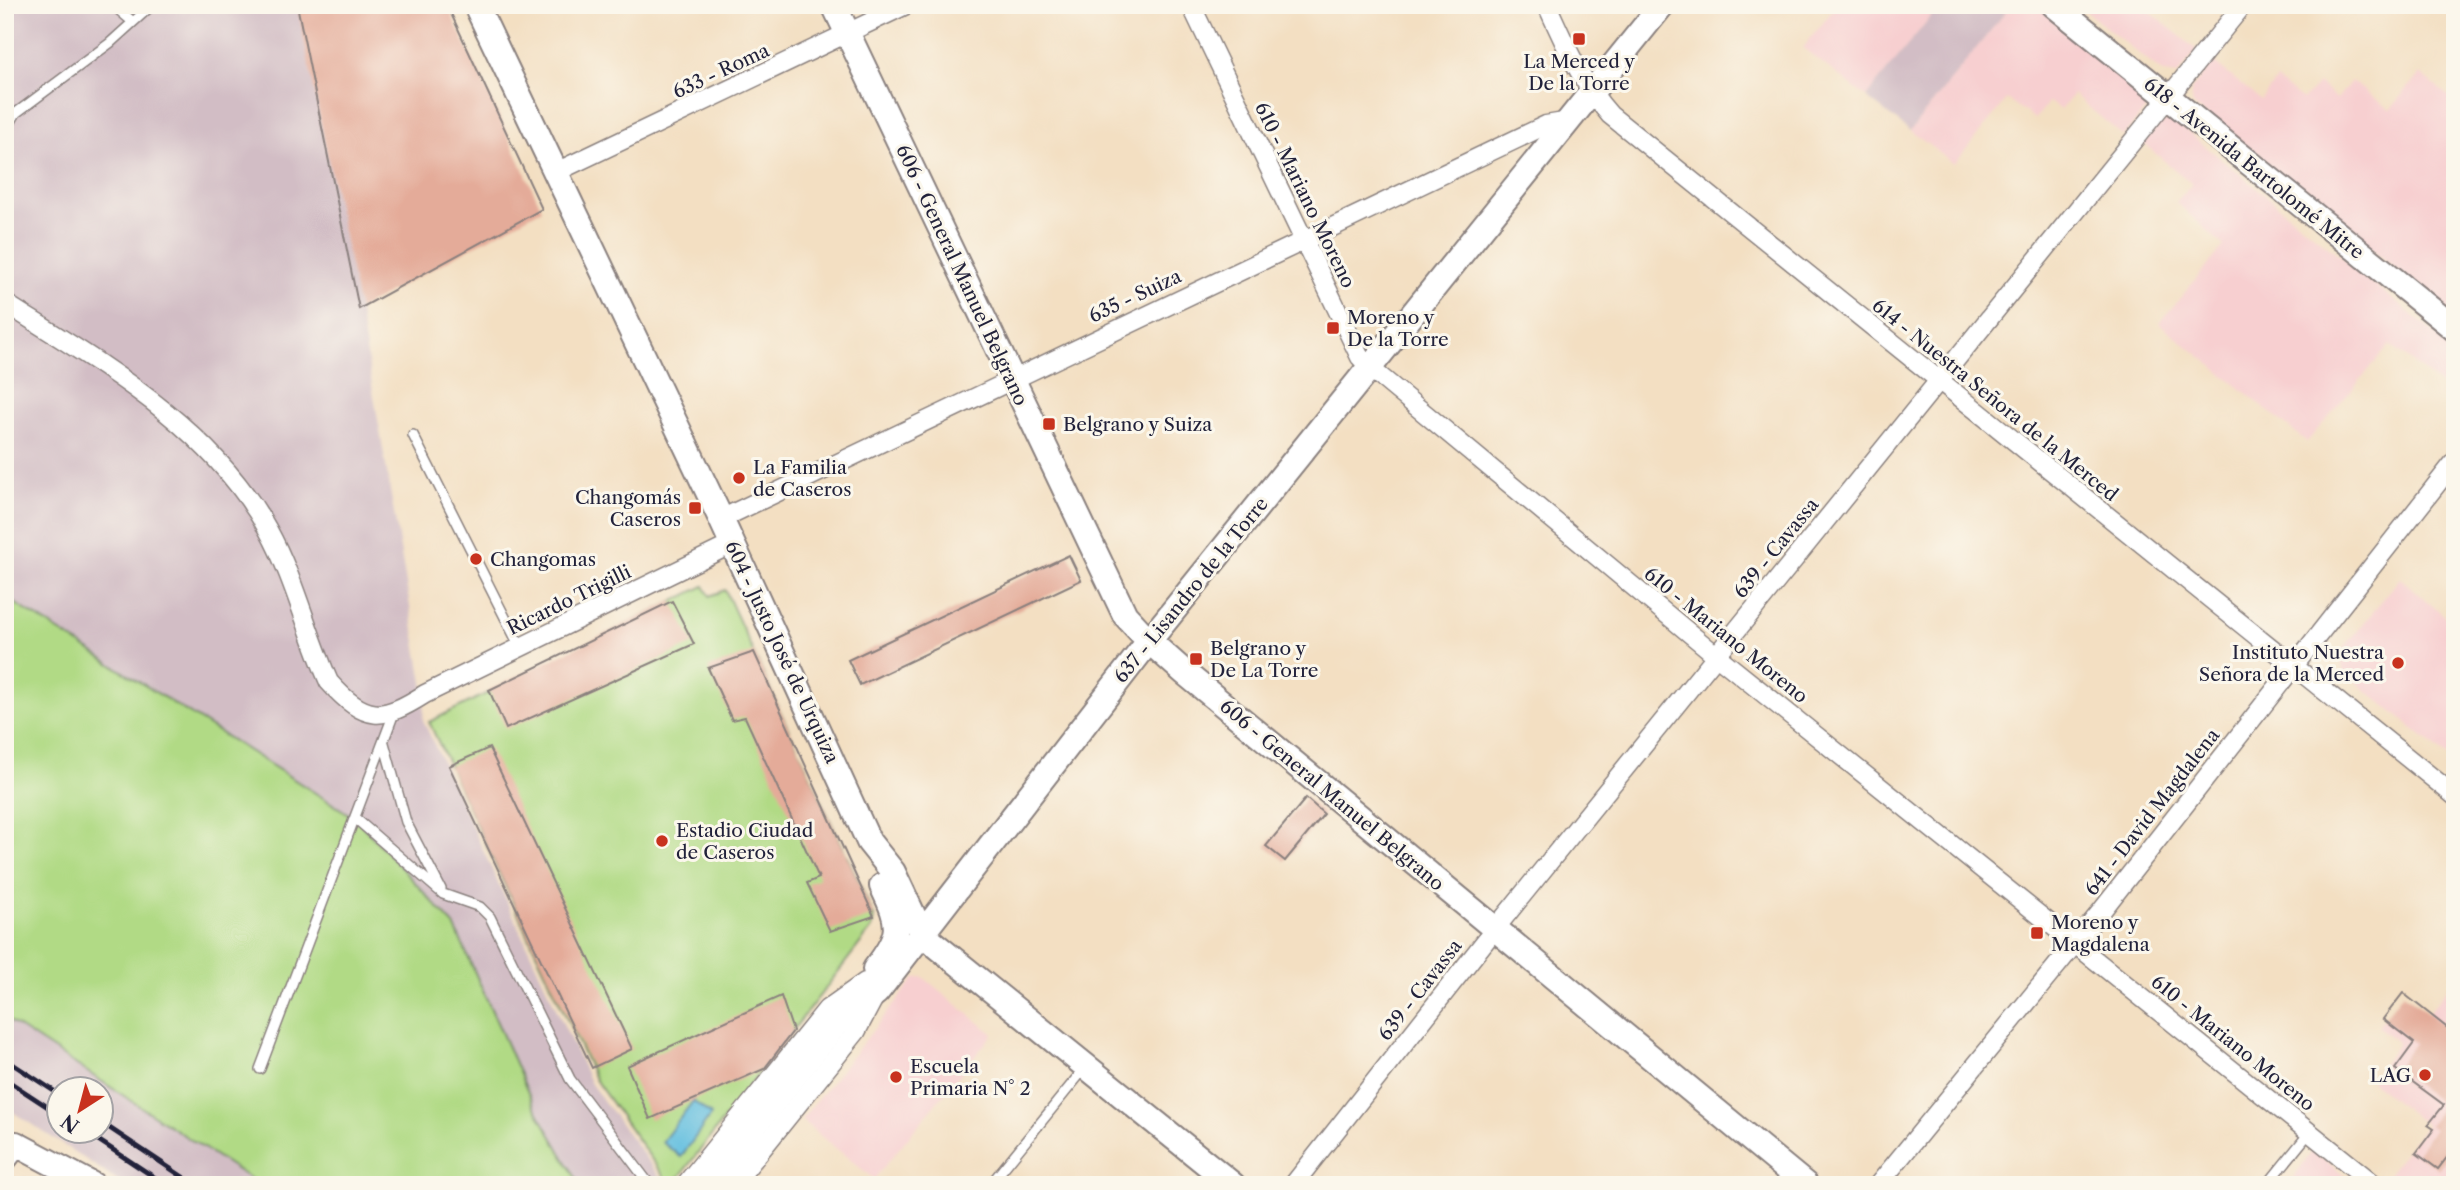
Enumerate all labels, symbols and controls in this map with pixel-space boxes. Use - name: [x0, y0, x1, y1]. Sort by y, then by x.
- marker: La Merced y De la Torre: [1571, 31, 1587, 47]
- street label: 633 - Roma: [669, 39, 773, 103]
- place label: La Merced y De la Torre: [1523, 50, 1635, 95]
- street label: 618 - Avenida Bartolomé Mitre: [2139, 72, 2369, 264]
- street label: 610 - Mariano Moreno: [1250, 98, 1360, 292]
- street label: 606 - General Manuel Belgrano: [891, 141, 1033, 409]
- street label: 635 - Suiza: [1085, 265, 1185, 327]
- street label: 614 - Nuestra Señora de la Merced: [1868, 294, 2123, 507]
- place label: Moreno y De la Torre: [1347, 306, 1449, 351]
- marker: Moreno y De la Torre: [1325, 320, 1341, 336]
- place label: Belgrano y Suiza: [1063, 413, 1212, 436]
- marker: Belgrano y Suiza: [1041, 416, 1057, 432]
- place label: La Familia de Caseros: [753, 456, 852, 501]
- marker: La Familia de Caseros: [731, 470, 747, 486]
- place label: Changomás Caseros: [575, 486, 681, 531]
- street label: 637 - Lisandro de la Torre: [1109, 493, 1273, 687]
- street label: 639 - Cavassa: [1729, 493, 1823, 603]
- marker: Changomás Caseros: [687, 500, 703, 516]
- street label: 604 - Justo José de Urquiza: [720, 537, 844, 767]
- place label: Changomas: [490, 548, 596, 571]
- marker: Changomas: [468, 551, 484, 567]
- street label: Ricardo Trigilli: [503, 560, 635, 640]
- street label: 610 - Mariano Moreno: [1640, 562, 1812, 708]
- place label: Belgrano y De La Torre: [1210, 637, 1318, 682]
- place label: Instituto Nuestra Señora de la Merced: [2199, 641, 2384, 686]
- marker: Belgrano y De La Torre: [1188, 651, 1204, 667]
- marker: Instituto Nuestra Señora de la Merced: [2390, 655, 2406, 671]
- street label: 606 - General Manuel Belgrano: [1215, 694, 1449, 896]
- street label: 641 - David Magdalena: [2080, 724, 2224, 900]
- place label: Estadio Ciudad de Caseros: [676, 819, 814, 864]
- marker: Estadio Ciudad de Caseros: [654, 833, 670, 849]
- place label: Moreno y Magdalena: [2051, 911, 2150, 956]
- marker: Moreno y Magdalena: [2029, 925, 2045, 941]
- street label: 639 - Cavassa: [1373, 935, 1467, 1045]
- street label: 610 - Mariano Moreno: [2147, 970, 2319, 1116]
- place label: Escuela Primaria N° 2: [910, 1055, 1031, 1100]
- place label: LAG: [2370, 1064, 2411, 1087]
- marker: LAG: [2417, 1067, 2433, 1083]
- marker: Escuela Primaria N° 2: [888, 1069, 904, 1085]
- north arrow: [46, 1074, 116, 1144]
- text: N: [57, 1109, 84, 1138]

